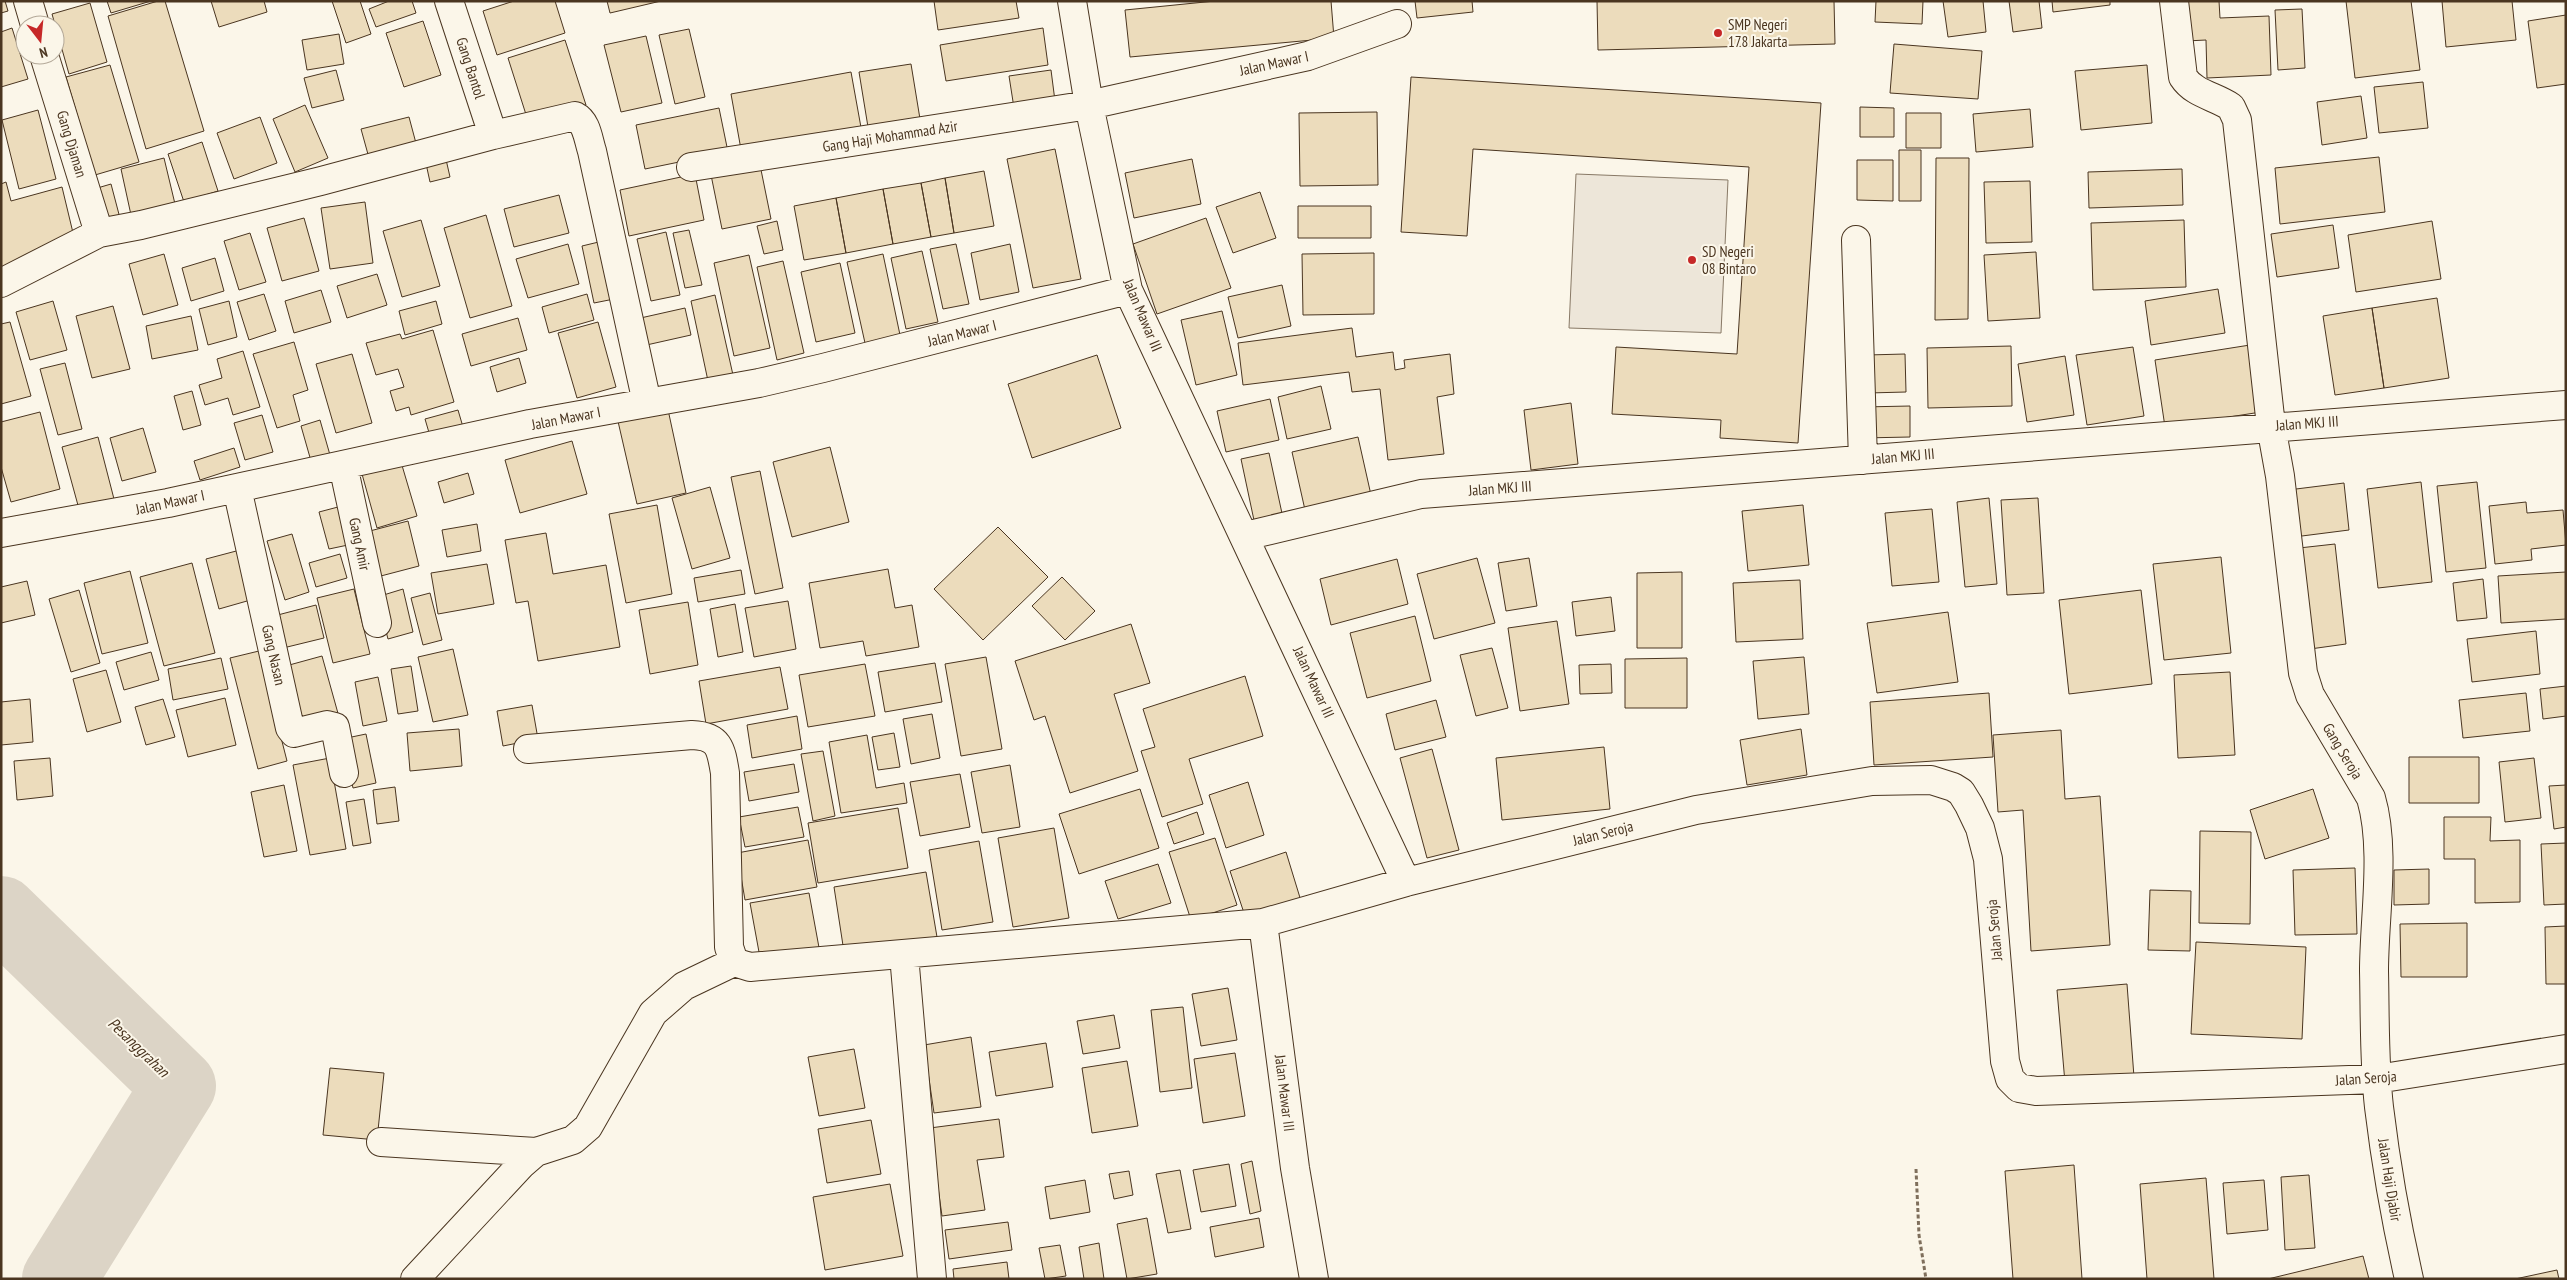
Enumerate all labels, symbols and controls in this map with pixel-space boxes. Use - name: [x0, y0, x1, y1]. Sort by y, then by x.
- north arrow: [15, 15, 65, 65]
- place label: SMP Negeri 178 Jakarta: [1728, 15, 1788, 51]
- marker: SMP Negeri 178 Jakarta: [1712, 27, 1724, 39]
- street label: Gang Bantol: [452, 35, 490, 101]
- text: N: [37, 43, 50, 62]
- street label: Jalan Mawar I: [1237, 46, 1310, 80]
- street label: Gang Djaman: [53, 108, 91, 180]
- street label: Gang Haji Mohammad Azir: [821, 116, 960, 156]
- place label: SD Negeri 08 Bintaro: [1702, 242, 1756, 278]
- marker: SD Negeri 08 Bintaro: [1686, 254, 1698, 266]
- street label: Jalan Mawar III: [1119, 275, 1167, 354]
- street label: Jalan Mawar I: [925, 315, 998, 351]
- street label: Jalan Mawar I: [529, 402, 602, 434]
- street label: Jalan MKJ III: [2274, 411, 2339, 435]
- street label: Jalan MKJ III: [1870, 444, 1935, 468]
- street label: Jalan MKJ III: [1467, 476, 1532, 500]
- street label: Jalan Mawar I: [133, 485, 206, 519]
- street label: Gang Amir: [345, 516, 375, 573]
- street label: Gang Nasan: [258, 623, 290, 687]
- street label: Jalan Mawar III: [1289, 642, 1339, 721]
- street label: Gang Seroja: [2319, 720, 2367, 782]
- street label: Jalan Seroja: [1570, 816, 1635, 850]
- street label: Jalan Seroja: [1982, 899, 2006, 962]
- water label: Pesanggrahan: [104, 1013, 174, 1082]
- street label: Jalan Mawar III: [1271, 1053, 1299, 1132]
- street label: Jalan Seroja: [2334, 1066, 2397, 1090]
- street label: Jalan Haji Djabir: [2374, 1136, 2406, 1224]

